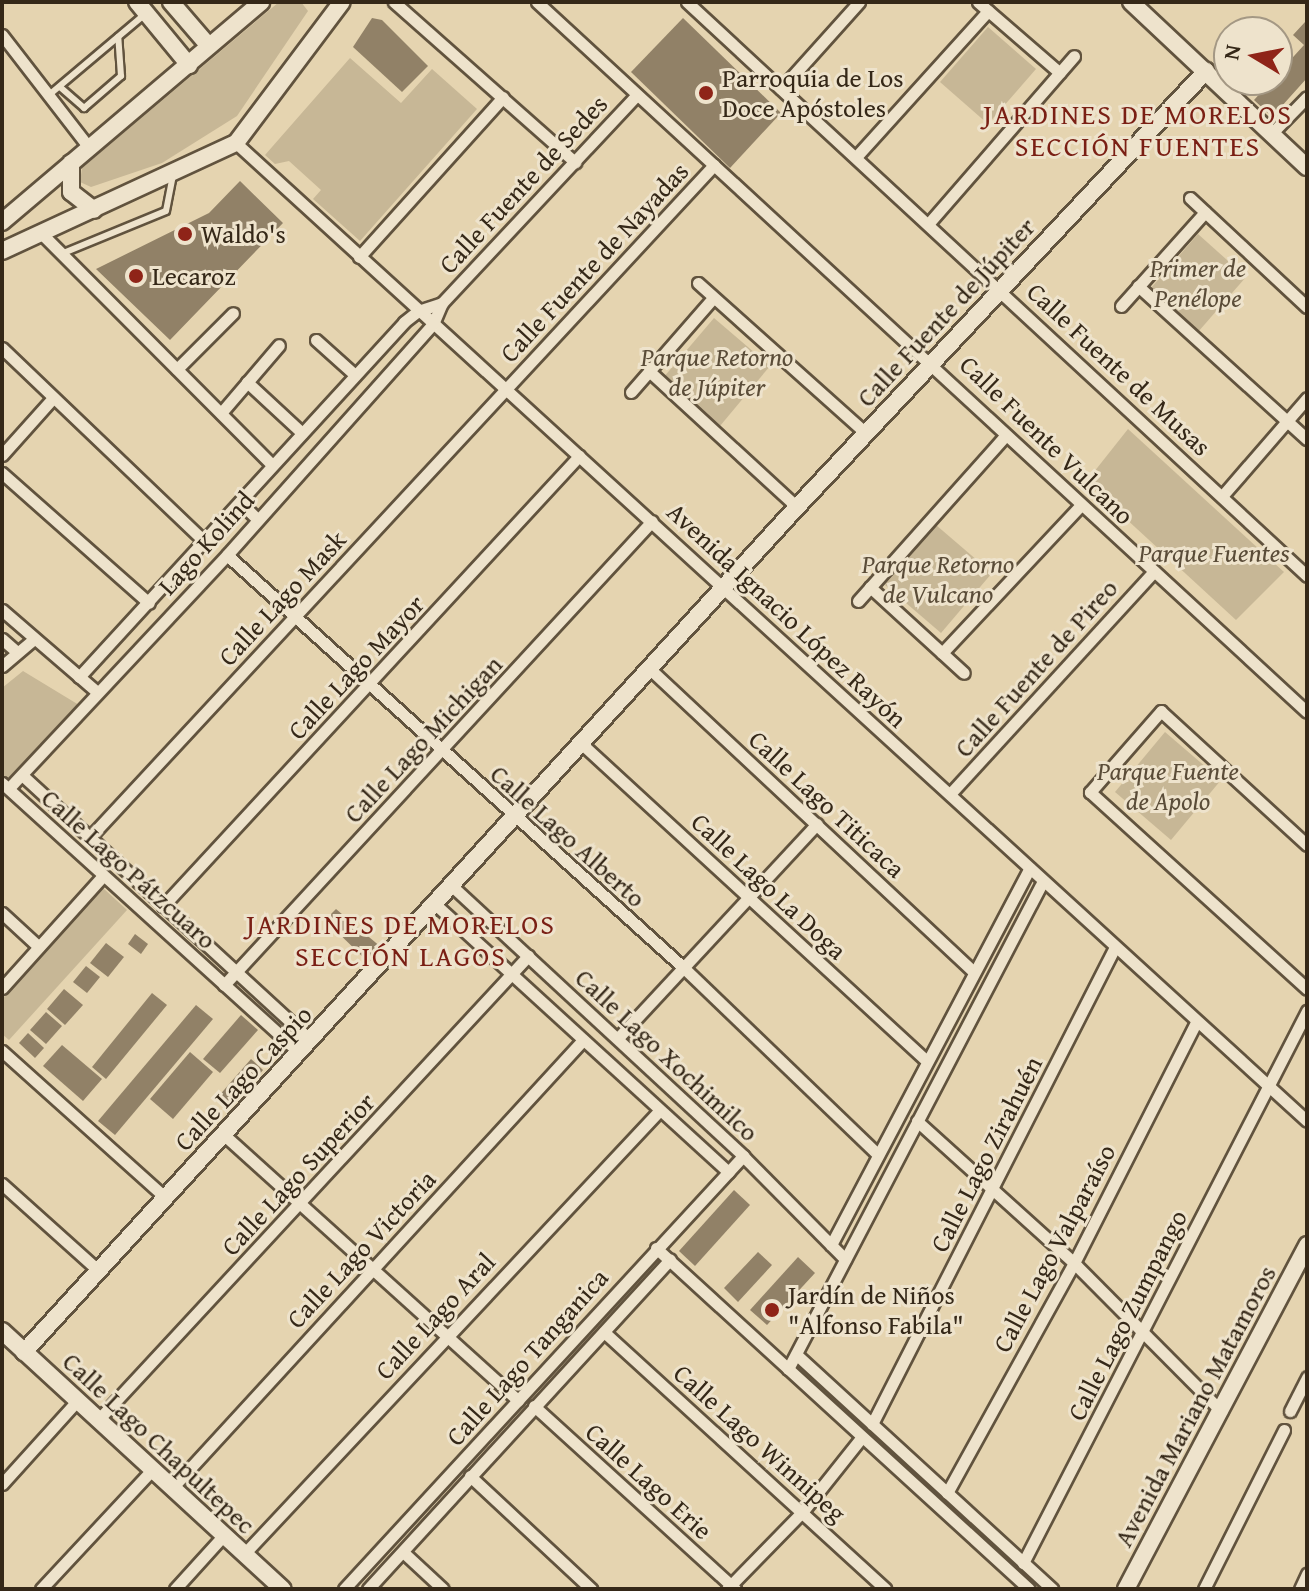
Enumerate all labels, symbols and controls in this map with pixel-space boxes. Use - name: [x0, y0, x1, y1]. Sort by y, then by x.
- north arrow: [1213, 16, 1293, 96]
- text: N: [1214, 42, 1248, 62]
- place label: Parroquia de Los Doce Apóstoles: [722, 62, 904, 124]
- marker: Parroquia de Los Doce Apóstoles: [697, 84, 715, 102]
- street label: Calle Fuente de Sedes: [432, 88, 614, 280]
- district label: JARDINES DE MORELOS SECCIÓN FUENTES: [983, 97, 1293, 163]
- street label: Calle Fuente de Nayadas: [493, 156, 695, 368]
- street label: Calle Fuente de Júpiter: [850, 211, 1042, 413]
- place label: Waldo's: [201, 218, 286, 250]
- marker: Waldo's: [176, 225, 194, 243]
- park label: Primer de Penélope: [1150, 252, 1246, 314]
- place label: Lecaroz: [152, 260, 236, 292]
- marker: Lecaroz: [127, 267, 145, 285]
- street label: Calle Fuente de Musas: [1021, 276, 1217, 462]
- park label: Parque Retorno de Júpiter: [641, 341, 793, 402]
- street label: Calle Fuente Vulcano: [954, 349, 1140, 531]
- street label: Lago Kolind: [151, 485, 261, 601]
- street label: Avenida Ignacio López Rayón: [661, 496, 913, 734]
- street label: Calle Lago Mask: [212, 524, 352, 672]
- park label: Parque Fuentes: [1138, 537, 1290, 569]
- park label: Parque Retorno de Vulcano: [862, 548, 1014, 610]
- street label: Calle Fuente de Pireo: [948, 573, 1124, 763]
- street label: Calle Lago Mayor: [281, 588, 431, 746]
- street label: Calle Lago Michigan: [337, 649, 509, 829]
- street label: Calle Lago Titicaca: [743, 724, 911, 884]
- park label: Parque Fuente de Apolo: [1097, 755, 1239, 816]
- street label: Calle Lago Alberto: [484, 758, 652, 914]
- street label: Calle Lago Pátzcuaro: [35, 782, 223, 956]
- street label: Calle Lago La Doga: [685, 806, 853, 966]
- district label: JARDINES DE MORELOS SECCIÓN LAGOS: [246, 907, 556, 973]
- street label: Calle Lago Xochimilco: [569, 962, 765, 1148]
- street label: Calle Lago Caspio: [168, 999, 318, 1157]
- street label: Calle Lago Zirahuén: [923, 1051, 1049, 1257]
- street label: Calle Lago Superior: [215, 1086, 381, 1262]
- street label: Calle Lago Valparaíso: [986, 1139, 1122, 1357]
- street label: Calle Lago Victoria: [280, 1164, 442, 1334]
- street label: Calle Lago Zumpango: [1060, 1205, 1194, 1425]
- street label: Calle Lago Aral: [368, 1246, 502, 1386]
- street label: Avenida Mariano Matamoros: [1108, 1260, 1282, 1552]
- street label: Calle Lago Tanganica: [439, 1262, 615, 1452]
- place label: Jardín de Niños "Alfonso Fabila": [788, 1279, 964, 1340]
- marker: Jardín de Niños "Alfonso Fabila": [763, 1301, 781, 1319]
- street label: Calle Lago Chapultepec: [56, 1346, 262, 1540]
- street label: Calle Lago Winnipeg: [667, 1358, 853, 1528]
- street label: Calle Lago Erie: [579, 1416, 719, 1546]

